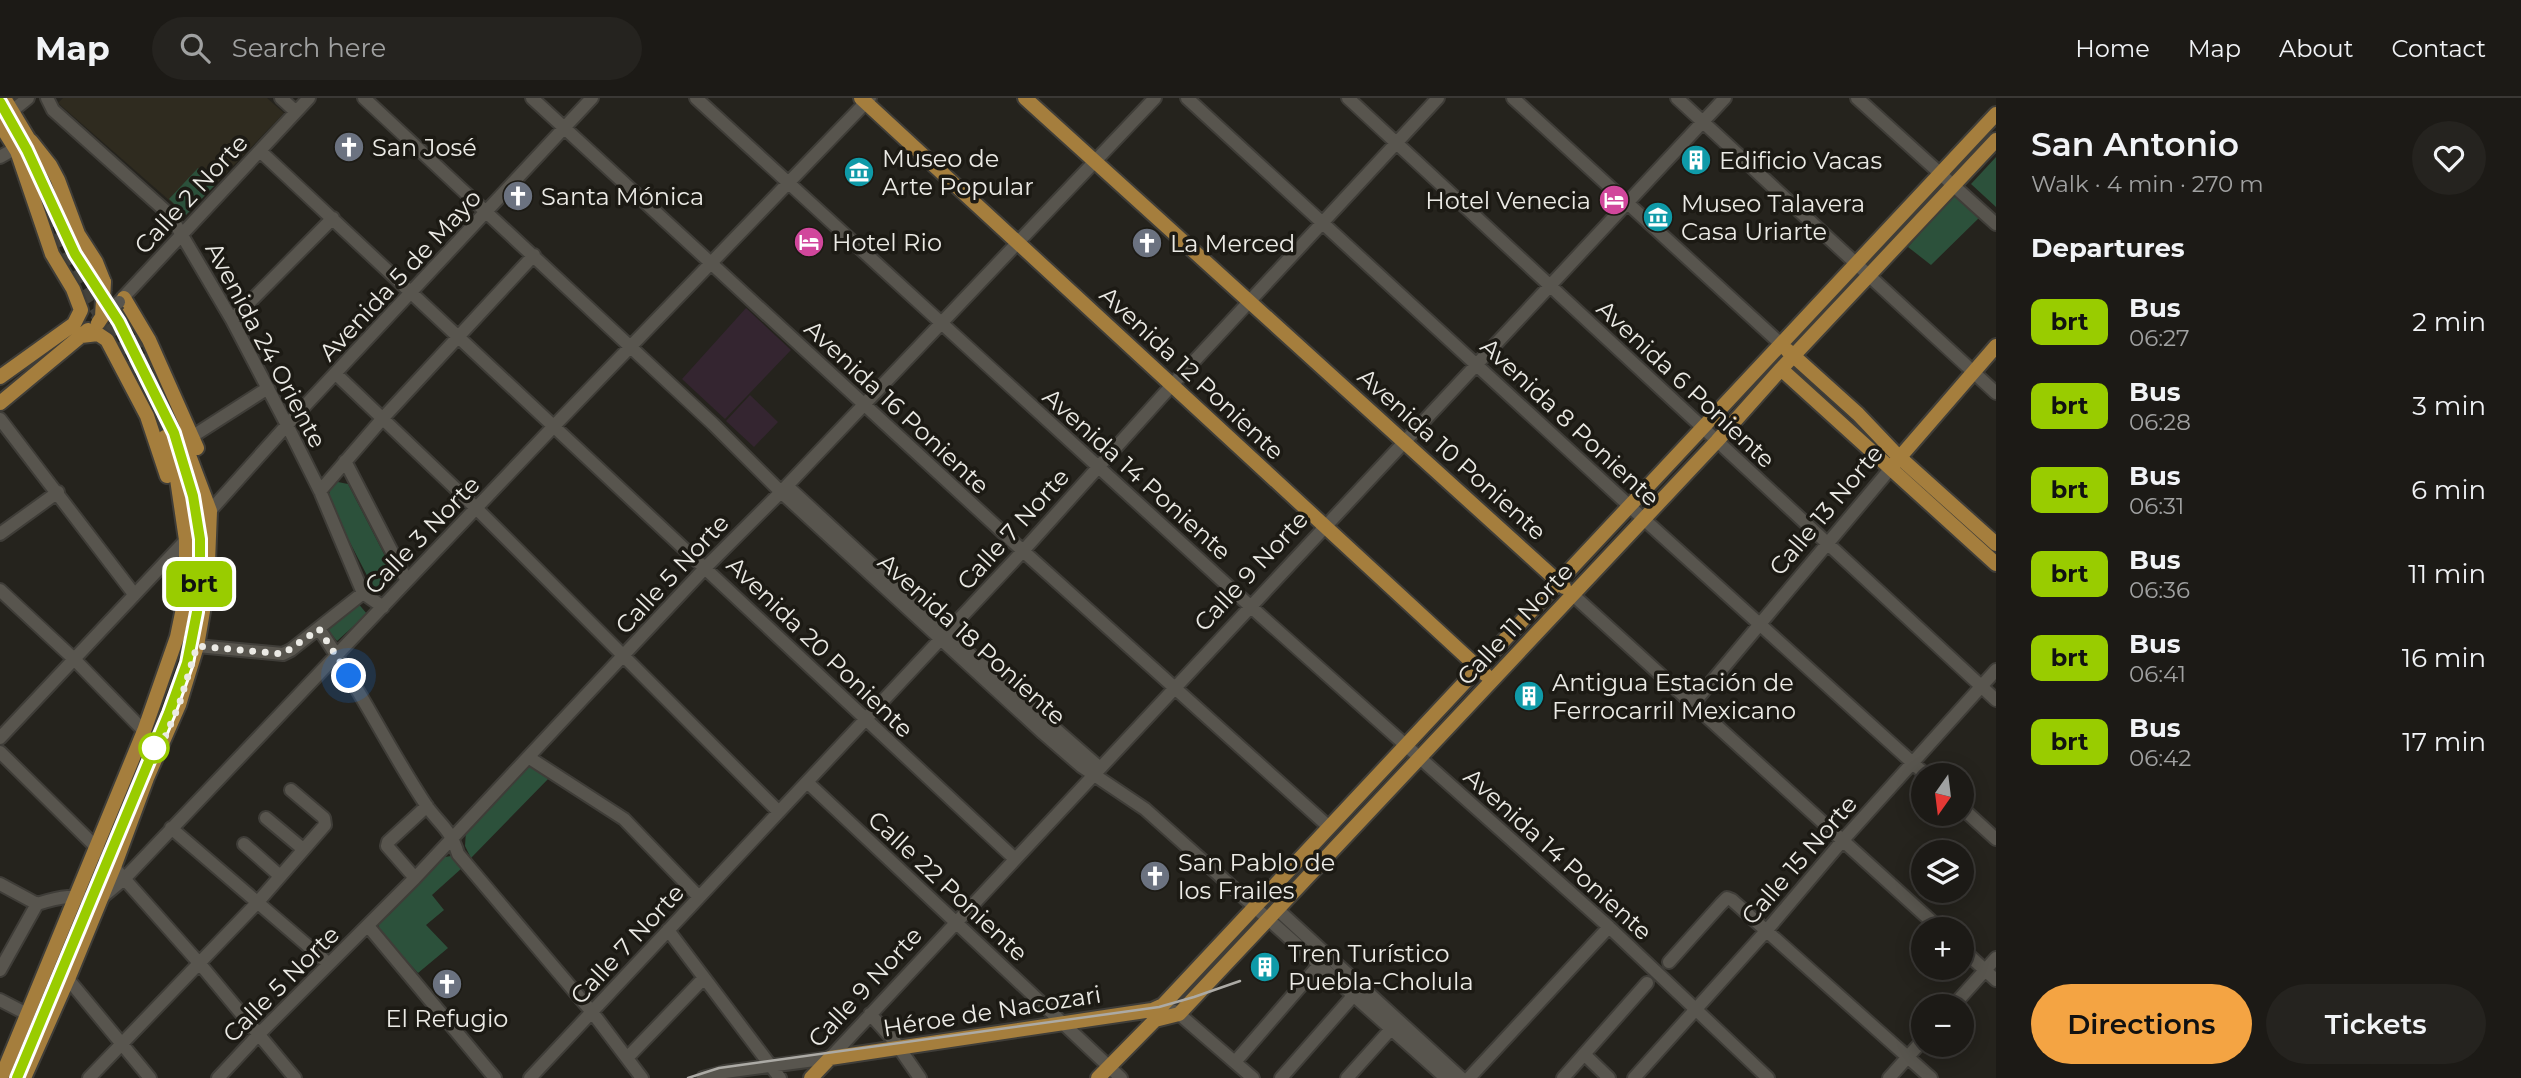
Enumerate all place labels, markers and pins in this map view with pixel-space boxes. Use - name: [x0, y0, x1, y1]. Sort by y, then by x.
- church icon: San José: [332, 130, 366, 164]
- place label: San José: [372, 133, 477, 162]
- building icon: Edificio Vacas: [1679, 143, 1713, 177]
- place label: Museo de Arte Popular: [882, 144, 1034, 201]
- place label: Edificio Vacas: [1719, 146, 1882, 175]
- museum icon: Museo de Arte Popular: [842, 155, 876, 189]
- church icon: Santa Mónica: [501, 179, 535, 213]
- place label: Santa Mónica: [541, 182, 704, 211]
- hotel icon: Hotel Venecia: [1597, 183, 1631, 217]
- place label: Hotel Venecia: [1425, 186, 1591, 215]
- place label: Museo Talavera Casa Uriarte: [1681, 189, 1865, 246]
- museum icon: Museo Talavera Casa Uriarte: [1641, 200, 1675, 234]
- hotel icon: Hotel Rio: [792, 225, 826, 259]
- church icon: La Merced: [1130, 226, 1164, 260]
- place label: Hotel Rio: [832, 228, 942, 257]
- place label: La Merced: [1170, 229, 1295, 258]
- place label: Antigua Estación de Ferrocarril Mexicano: [1552, 668, 1796, 725]
- building icon: Antigua Estación de Ferrocarril Mexicano: [1512, 679, 1546, 713]
- unlabelled marker: [139, 733, 169, 763]
- place label: San Pablo de los Frailes: [1178, 848, 1335, 905]
- church icon: San Pablo de los Frailes: [1138, 859, 1172, 893]
- place label: Tren Turístico Puebla-Cholula: [1288, 939, 1474, 996]
- building icon: Tren Turístico Puebla-Cholula: [1248, 950, 1282, 984]
- church icon: El Refugio: [430, 967, 464, 1001]
- place label: El Refugio: [386, 1004, 508, 1033]

